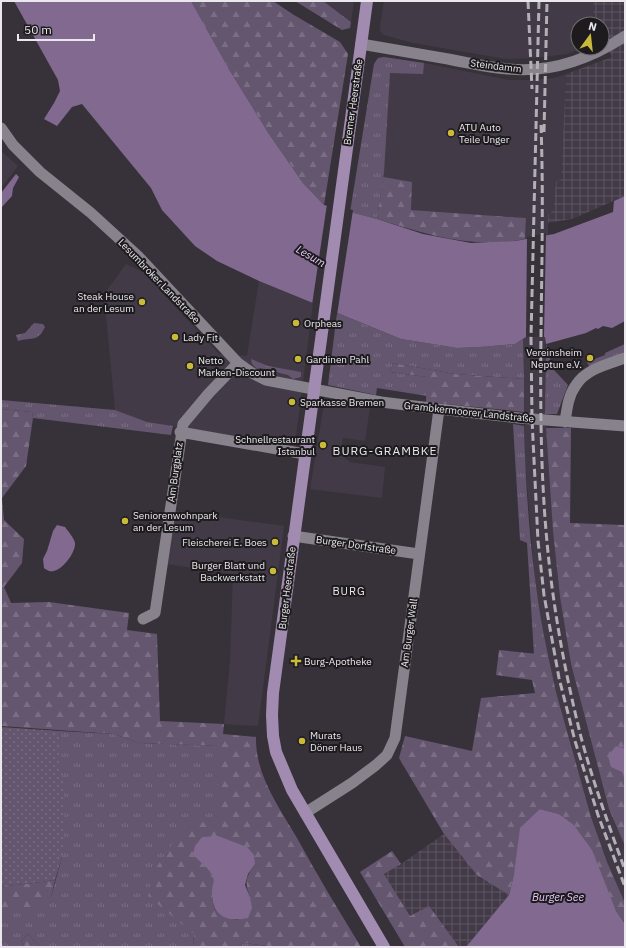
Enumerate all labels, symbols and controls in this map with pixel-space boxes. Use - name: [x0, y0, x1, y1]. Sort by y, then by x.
- scale bar: [18, 16, 94, 42]
- north arrow: [570, 16, 610, 56]
- text: N: [587, 19, 598, 34]
- text: 50 m: [24, 22, 52, 37]
- street label: Steindamm: [470, 56, 522, 76]
- street label: Bremer Heerstraße: [341, 58, 366, 146]
- place label: ATU Auto Teile Unger: [459, 121, 510, 146]
- marker: ATU Auto Teile Unger: [446, 128, 456, 138]
- street label: Lesumbroker Landstraße: [115, 236, 203, 326]
- water label: Lesum: [294, 242, 328, 270]
- place label: Steak House an der Lesum: [74, 290, 135, 315]
- marker: Steak House an der Lesum: [137, 297, 147, 307]
- place label: Orpheas: [304, 317, 342, 330]
- marker: Orpheas: [291, 318, 301, 328]
- place label: Lady Fit: [183, 331, 219, 344]
- marker: Lady Fit: [170, 332, 180, 342]
- place label: Vereinsheim Neptun e.V.: [526, 346, 582, 371]
- place label: Gardinen Pahl: [306, 353, 369, 366]
- marker: Vereinsheim Neptun e.V.: [585, 353, 595, 363]
- place label: Netto Marken-Discount: [198, 354, 275, 379]
- marker: Gardinen Pahl: [293, 354, 303, 364]
- marker: Netto Marken-Discount: [185, 361, 195, 371]
- place label: Sparkasse Bremen: [300, 396, 384, 409]
- marker: Sparkasse Bremen: [287, 397, 297, 407]
- street label: Grambkermoorer Landstraße: [403, 399, 535, 425]
- place label: Schnellrestaurant Istanbul: [235, 433, 315, 458]
- marker: Schnellrestaurant Istanbul: [318, 440, 328, 450]
- street label: Am Burgplatz: [164, 441, 186, 503]
- district label: BURG-GRAMBKE: [333, 443, 437, 458]
- place label: Seniorenwohnpark an der Lesum: [133, 509, 218, 534]
- marker: Seniorenwohnpark an der Lesum: [120, 516, 130, 526]
- street label: Burger Dorfstraße: [315, 533, 397, 557]
- place label: Fleischerei E. Boes: [182, 536, 267, 549]
- marker: Fleischerei E. Boes: [270, 537, 280, 547]
- street label: Burger Heerstraße: [275, 545, 299, 630]
- place label: Burger Blatt und Backwerkstatt: [192, 559, 265, 584]
- marker: Burger Blatt und Backwerkstatt: [268, 566, 278, 576]
- district label: BURG: [332, 584, 366, 598]
- street label: Am Burger Wall: [398, 597, 420, 668]
- place label: Burg-Apotheke: [304, 655, 372, 668]
- marker: Burg-Apotheke: [291, 656, 301, 666]
- place label: Murats Döner Haus: [310, 729, 363, 754]
- marker: Murats Döner Haus: [297, 736, 307, 746]
- water label: Burger See: [532, 890, 584, 904]

